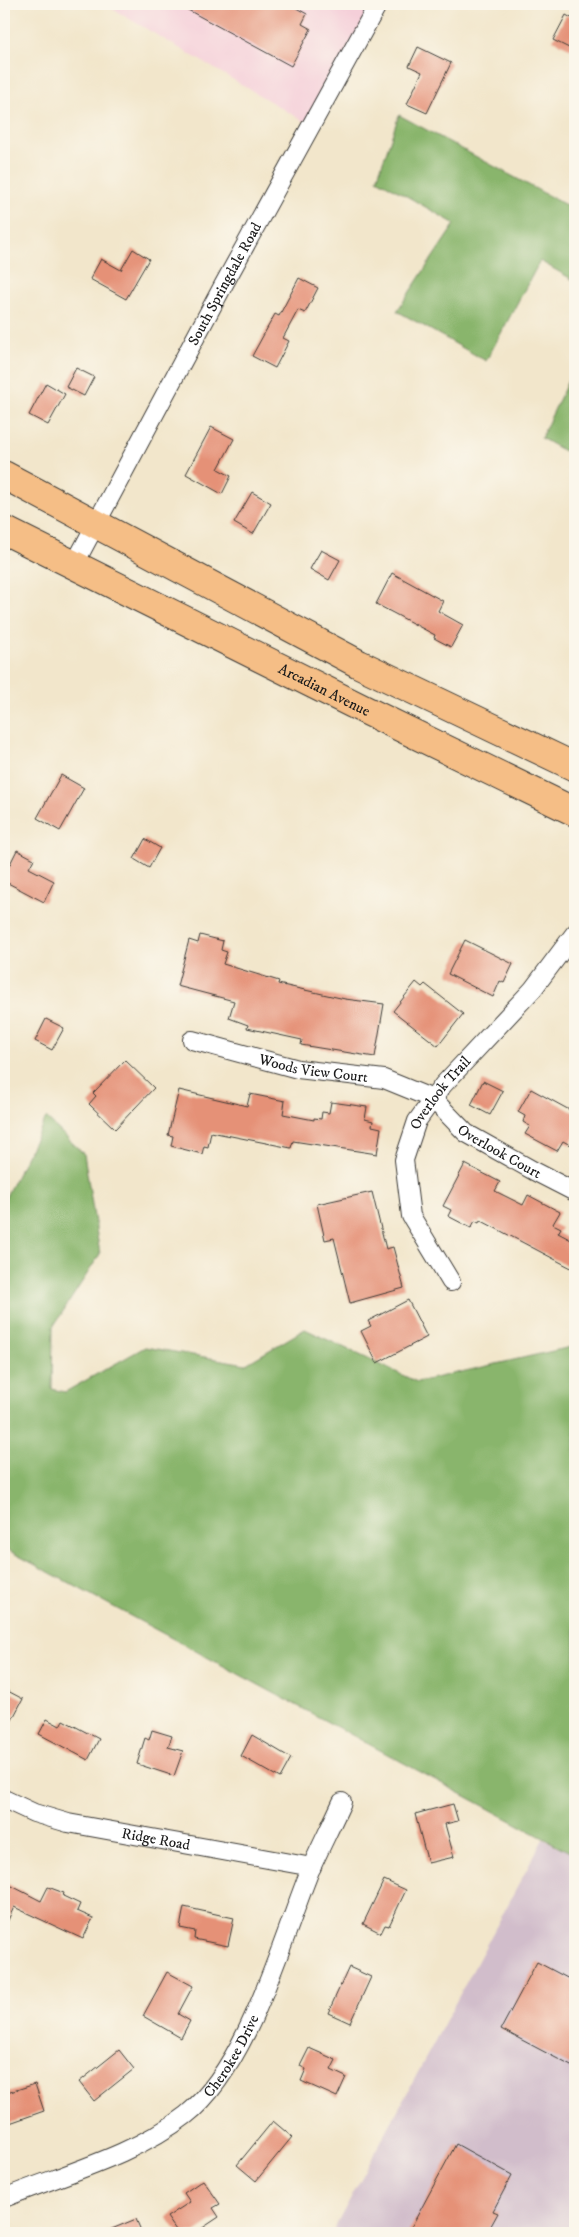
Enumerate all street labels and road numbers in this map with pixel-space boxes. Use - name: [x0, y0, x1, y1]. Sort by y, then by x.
- street label: South Springdale Road: [184, 219, 266, 349]
- street label: Arcadian Avenue: [275, 659, 373, 721]
- street label: Woods View Court: [256, 1049, 369, 1087]
- street label: Overlook Trail: [406, 1052, 475, 1132]
- street label: Overlook Court: [453, 1121, 545, 1183]
- street label: Ridge Road: [120, 1824, 192, 1855]
- street label: Cherokee Drive: [200, 2012, 263, 2102]

